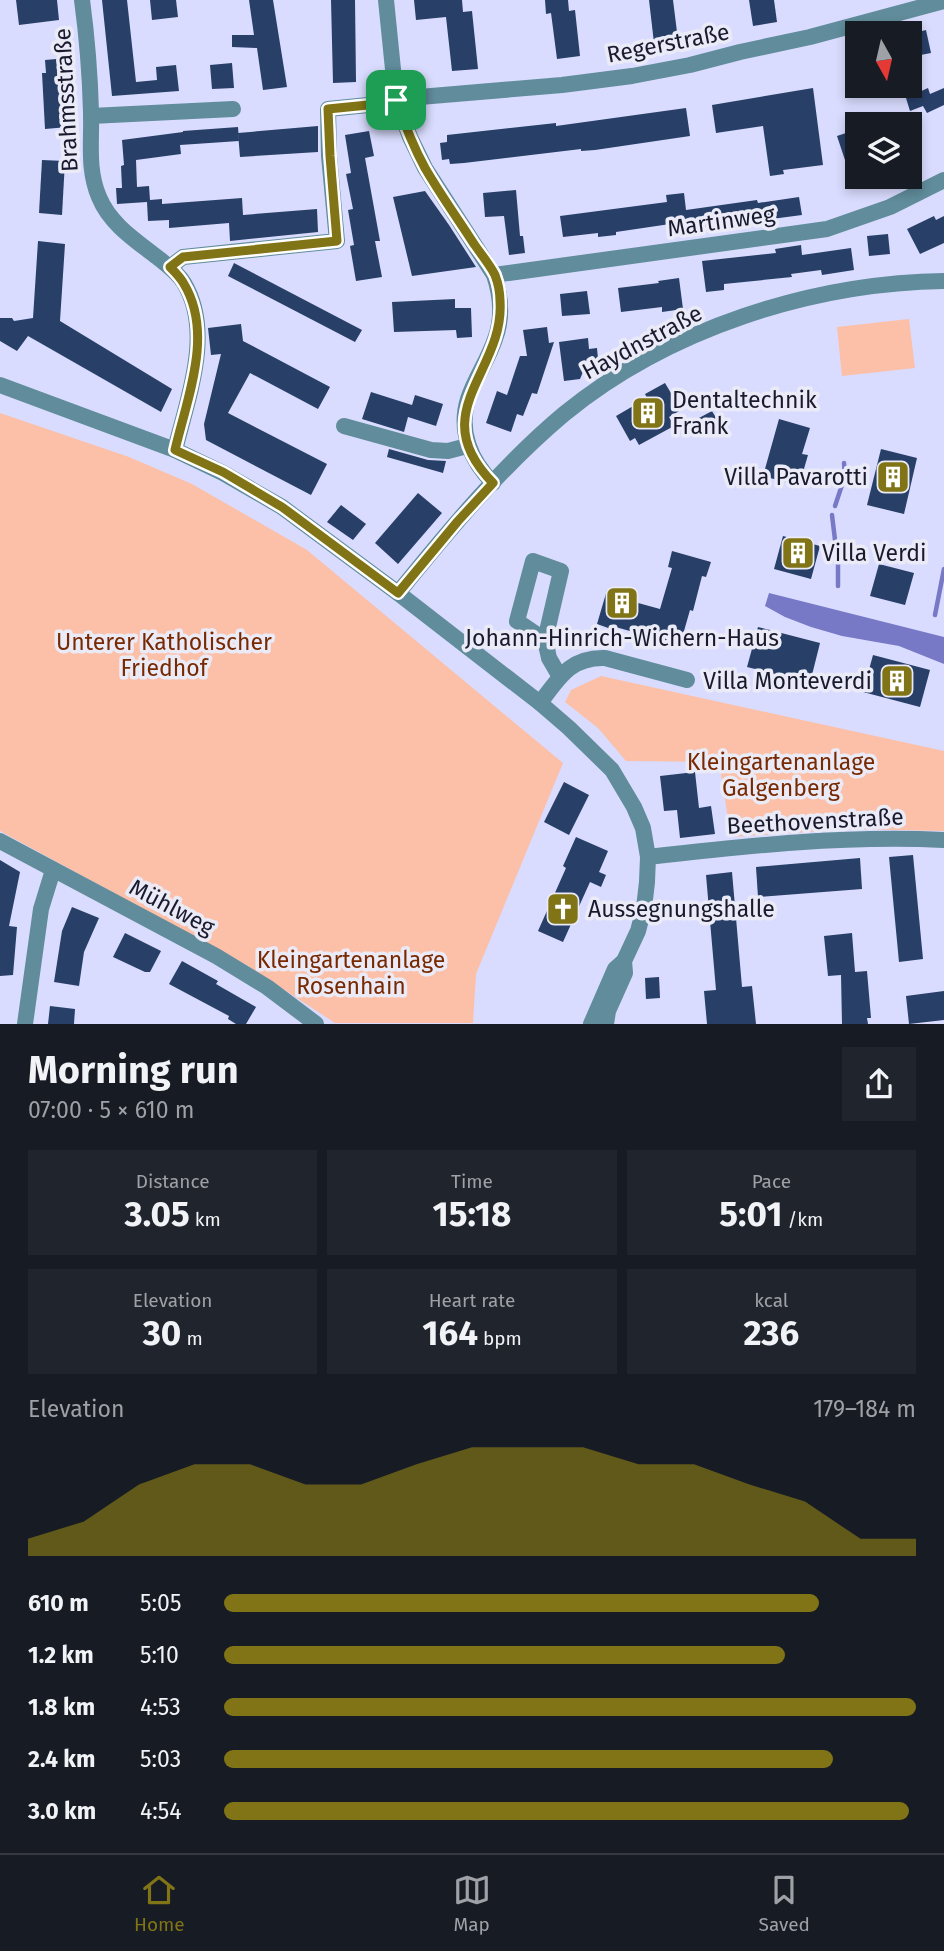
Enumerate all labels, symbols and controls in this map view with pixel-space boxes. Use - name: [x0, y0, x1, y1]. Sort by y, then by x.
- street label: Regerstraße: [604, 17, 732, 69]
- north arrow: [845, 21, 922, 98]
- map controls: [845, 21, 922, 189]
- street label: Brahmsstraße: [48, 27, 84, 173]
- pin: [366, 70, 426, 130]
- icon: arrive: [377, 81, 415, 119]
- button: layers: [845, 112, 922, 189]
- street label: Martinweg: [665, 200, 777, 242]
- street label: Haydnstraße: [577, 299, 707, 385]
- place label: Dentaltechnik Frank: [672, 386, 817, 440]
- building icon: Dentaltechnik Frank: [629, 394, 667, 432]
- building icon: Villa Pavarotti: [874, 458, 912, 496]
- place label: Villa Pavarotti: [724, 463, 868, 491]
- building icon: Villa Verdi: [779, 534, 817, 572]
- place label: Villa Verdi: [822, 539, 926, 567]
- building icon: Johann-Hinrich-Wichern-Haus: [603, 584, 641, 622]
- place label: Johann-Hinrich-Wichern-Haus: [465, 624, 779, 652]
- park label: Unterer Katholischer Friedhof: [56, 628, 272, 682]
- building icon: Villa Monteverdi: [878, 662, 916, 700]
- place label: Villa Monteverdi: [703, 667, 872, 695]
- park label: Kleingartenanlage Galgenberg: [687, 748, 875, 802]
- street label: Beethovenstraße: [726, 802, 904, 840]
- street label: Mühlweg: [125, 873, 219, 941]
- church icon: Aussegnungshalle: [544, 890, 582, 928]
- place label: Aussegnungshalle: [588, 895, 775, 923]
- park label: Kleingartenanlage Rosenhain: [257, 946, 445, 1000]
- text: Morning run: [28, 1047, 239, 1093]
- button: share: [842, 1047, 916, 1121]
- text: 07:00 · 5 × 610 m: [28, 1096, 194, 1124]
- text: Distance: [136, 1170, 210, 1193]
- text: Time: [451, 1170, 493, 1193]
- text: Pace: [752, 1170, 791, 1193]
- text: 3.05: [124, 1193, 190, 1235]
- text: 15:18: [433, 1193, 511, 1235]
- text: 5:01: [719, 1193, 782, 1235]
- text: km: [190, 1208, 221, 1231]
- text: /km: [782, 1208, 823, 1231]
- text: Elevation: [133, 1289, 212, 1312]
- text: Heart rate: [429, 1289, 515, 1312]
- text: kcal: [754, 1289, 788, 1312]
- text: 30: [143, 1312, 181, 1354]
- text: 164: [422, 1312, 478, 1354]
- text: 236: [743, 1312, 799, 1354]
- text: m: [181, 1327, 203, 1350]
- text: bpm: [478, 1327, 522, 1350]
- text: Elevation: [28, 1395, 124, 1423]
- text: 179–184 m: [813, 1395, 916, 1423]
- text: 610 m: [28, 1589, 89, 1617]
- text: 5:05: [140, 1589, 181, 1617]
- text: 1.2 km: [28, 1641, 94, 1669]
- text: 5:10: [140, 1641, 179, 1669]
- text: 1.8 km: [28, 1693, 95, 1721]
- text: 4:53: [140, 1693, 181, 1721]
- text: 2.4 km: [28, 1745, 95, 1773]
- text: 5:03: [140, 1745, 181, 1773]
- text: 3.0 km: [28, 1797, 96, 1825]
- text: 4:54: [140, 1797, 182, 1825]
- tab: Home: [134, 1871, 185, 1936]
- tab: Map: [453, 1871, 491, 1936]
- tab: Saved: [759, 1871, 810, 1936]

